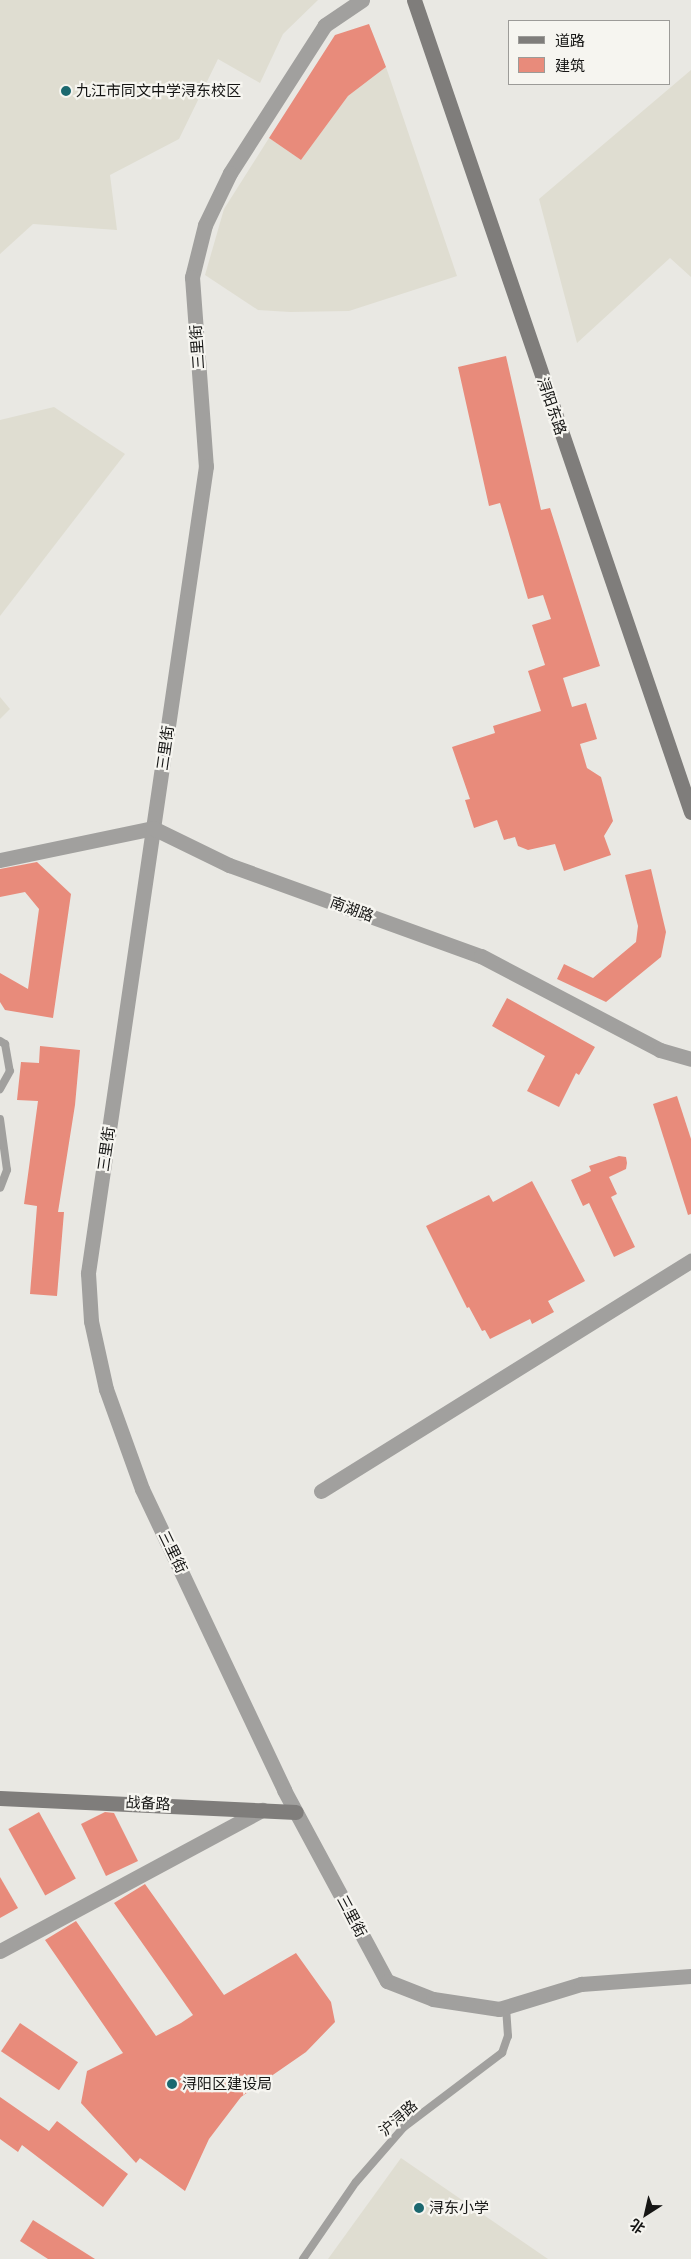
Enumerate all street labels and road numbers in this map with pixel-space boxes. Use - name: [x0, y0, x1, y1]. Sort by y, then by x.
- street label: 三里街: [186, 324, 208, 370]
- street label: 浔阳东路: [534, 375, 570, 437]
- street label: 三里街: [153, 724, 177, 772]
- street label: 南湖路: [328, 893, 376, 925]
- street label: 三里街: [94, 1125, 118, 1173]
- street label: 三里街: [155, 1528, 191, 1576]
- street label: 战备路: [125, 1793, 171, 1813]
- street label: 三里街: [333, 1892, 371, 1940]
- street label: 沪浔路: [375, 2096, 421, 2140]

